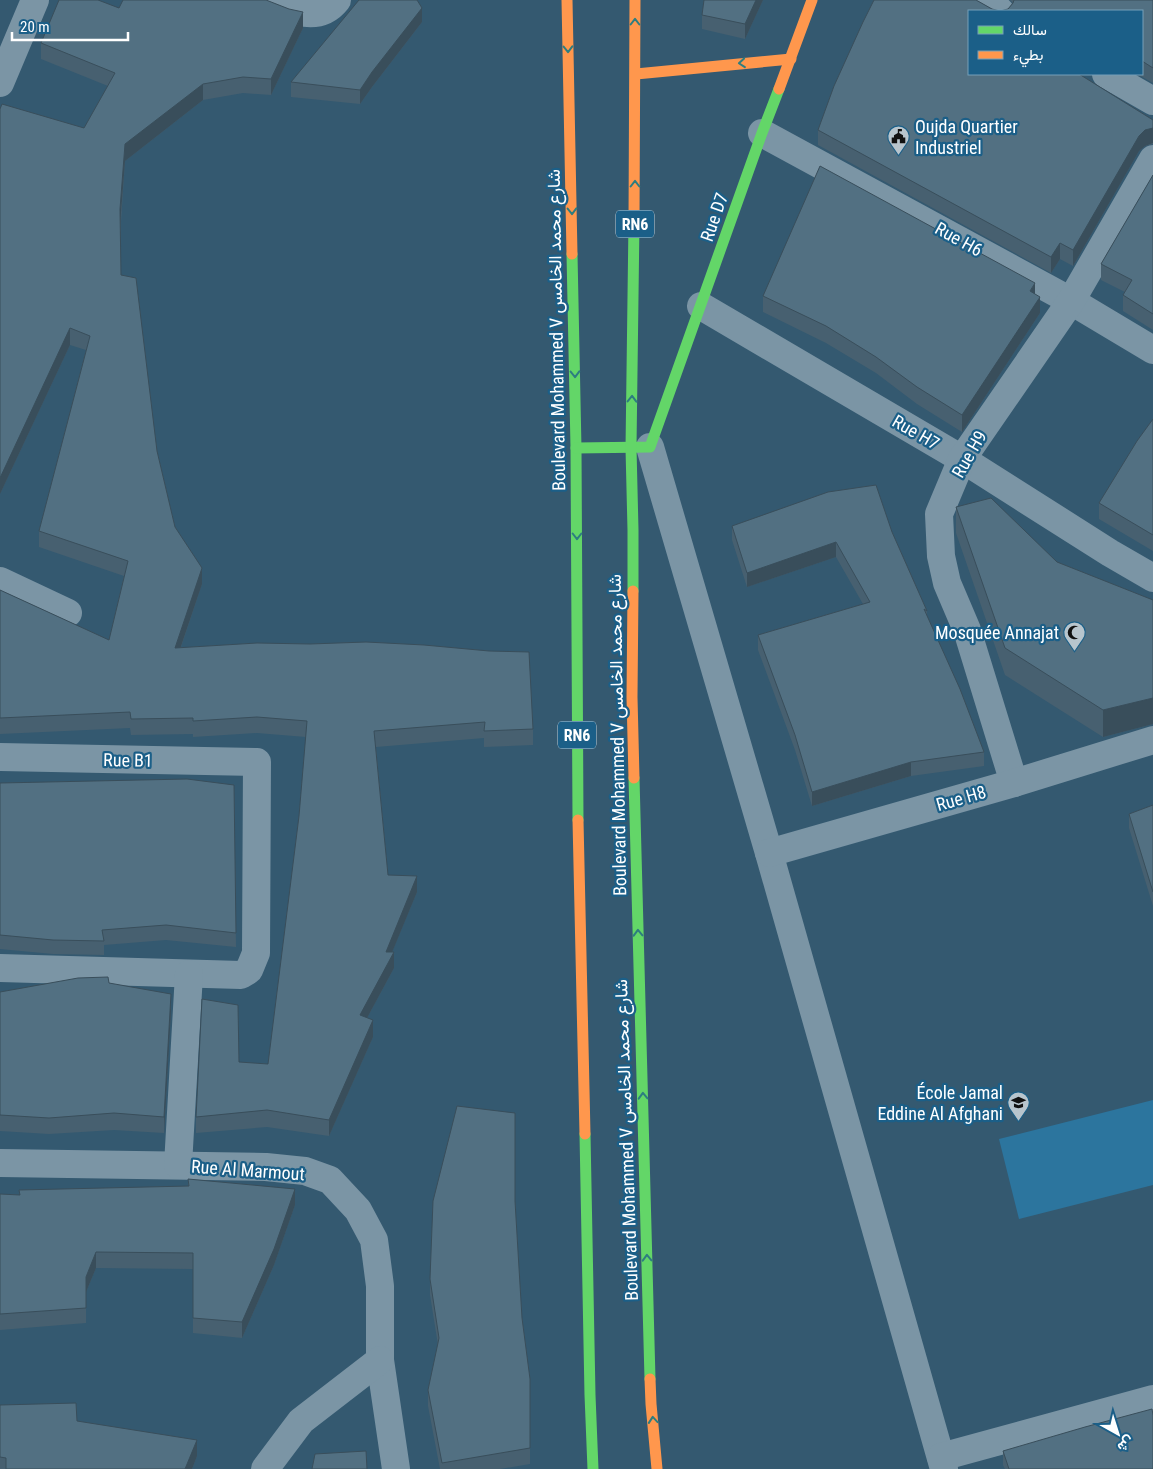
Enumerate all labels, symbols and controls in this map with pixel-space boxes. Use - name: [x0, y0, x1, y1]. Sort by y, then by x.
- scale bar: [12, 10, 129, 42]
- legend: [968, 10, 1143, 75]
- text: 20 m: [20, 18, 50, 36]
- one-way arrow: [630, 18, 640, 26]
- text: سالك: [1013, 21, 1047, 39]
- one-way arrow: [563, 45, 574, 53]
- text: بطيء: [1013, 46, 1043, 68]
- one-way arrow: [738, 58, 746, 69]
- place label: Oujda Quartier Industriel: [915, 116, 1018, 158]
- public building icon: Oujda Quartier Industriel: [887, 124, 911, 155]
- street label: Boulevard Mohammed V شارع محمد الخامس: [543, 169, 571, 491]
- one-way arrow: [630, 180, 640, 188]
- street label: Rue D7: [696, 190, 732, 244]
- one-way arrow: [567, 208, 577, 215]
- road number: RN6: [616, 210, 654, 238]
- street label: Rue H6: [932, 217, 986, 261]
- one-way arrow: [570, 370, 580, 378]
- one-way arrow: [627, 395, 637, 403]
- street label: Rue H7: [889, 410, 943, 454]
- street label: Rue H9: [947, 427, 991, 481]
- one-way arrow: [572, 532, 582, 540]
- street label: Boulevard Mohammed V شارع محمد الخامس: [604, 574, 632, 896]
- mosque icon: Mosquée Annajat: [1063, 620, 1087, 651]
- place label: Mosquée Annajat: [935, 622, 1059, 643]
- road number: RN6: [558, 722, 596, 748]
- street label: Rue B1: [103, 749, 153, 771]
- street label: Rue H8: [934, 781, 988, 815]
- one-way arrow: [633, 929, 643, 936]
- street label: Boulevard Mohammed V شارع محمد الخامس: [610, 979, 644, 1301]
- place label: École Jamal Eddine Al Afghani: [877, 1082, 1003, 1124]
- school or university icon: École Jamal Eddine Al Afghani: [1007, 1090, 1031, 1121]
- one-way arrow: [638, 1091, 648, 1099]
- street label: Rue Al Marmout: [191, 1156, 305, 1184]
- one-way arrow: [642, 1254, 652, 1262]
- north arrow: [1093, 1409, 1143, 1459]
- one-way arrow: [647, 1416, 658, 1424]
- text: ش: [1114, 1432, 1138, 1456]

